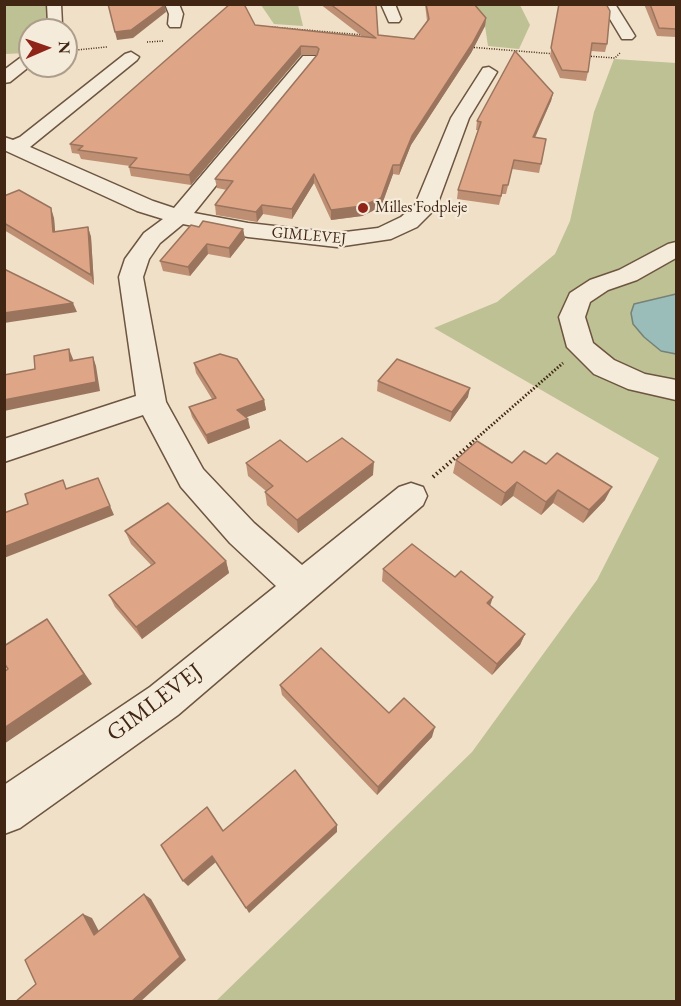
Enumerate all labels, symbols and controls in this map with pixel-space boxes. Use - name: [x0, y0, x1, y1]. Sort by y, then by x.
- north arrow: [18, 18, 78, 78]
- text: N: [54, 41, 75, 54]
- place label: Milles Fodpleje: [375, 198, 467, 218]
- marker: Milles Fodpleje: [356, 201, 370, 215]
- street label: GIMLEVEJ: [271, 223, 347, 249]
- street label: GIMLEVEJ: [101, 658, 209, 748]

